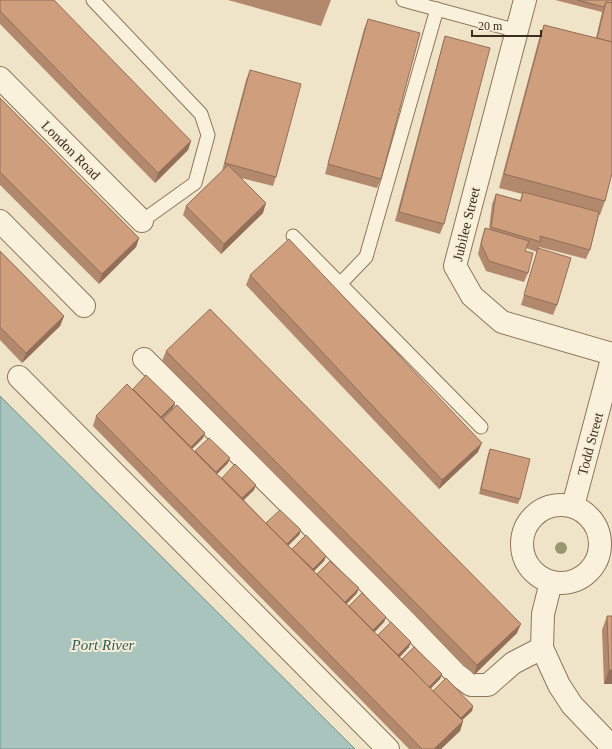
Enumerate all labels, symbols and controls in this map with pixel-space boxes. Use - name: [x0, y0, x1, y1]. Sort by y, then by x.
- scale bar: [472, 12, 541, 38]
- text: 20 m: [478, 19, 503, 33]
- street label: London Road: [38, 118, 103, 183]
- street label: Jubilee Street: [450, 185, 483, 263]
- street label: Todd Street: [575, 411, 606, 477]
- water label: Port River: [71, 637, 135, 653]

